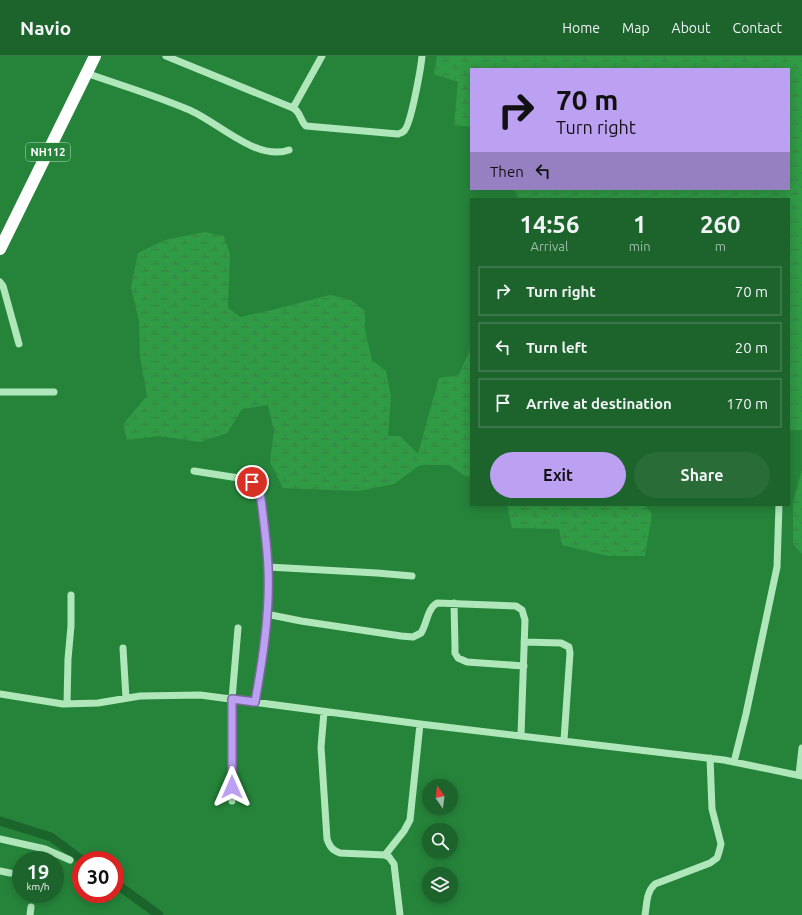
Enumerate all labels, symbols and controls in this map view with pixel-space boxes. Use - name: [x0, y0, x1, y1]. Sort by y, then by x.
- text: Navio: [20, 17, 71, 39]
- text: Home: [562, 20, 600, 36]
- text: Map: [622, 20, 650, 36]
- text: About: [672, 20, 711, 36]
- text: Contact: [733, 20, 782, 36]
- icon: right: [490, 84, 542, 136]
- text: 70 m: [556, 84, 618, 115]
- text: Turn right: [556, 117, 636, 137]
- road number: NH112: [26, 143, 70, 161]
- icon: left: [532, 160, 554, 182]
- text: Then: [490, 163, 524, 180]
- text: 14:56: [519, 211, 579, 238]
- text: 1: [633, 211, 646, 238]
- text: 260: [700, 211, 741, 238]
- text: Arrival: [530, 239, 568, 253]
- text: min: [629, 239, 651, 253]
- text: m: [715, 239, 726, 253]
- icon: right: [492, 280, 514, 302]
- text: Turn right: [526, 283, 596, 300]
- text: 70 m: [735, 283, 768, 300]
- icon: left: [492, 336, 514, 358]
- text: Turn left: [526, 339, 587, 356]
- text: 20 m: [735, 339, 768, 356]
- icon: arrive: [492, 392, 514, 414]
- text: Arrive at destination: [526, 395, 672, 412]
- text: 170 m: [726, 395, 768, 412]
- button: Exit: [490, 452, 626, 498]
- button: Share: [634, 452, 770, 498]
- pin: [235, 465, 269, 499]
- icon: arrive: [241, 471, 263, 493]
- position arrow: [211, 766, 253, 808]
- north arrow: [422, 779, 458, 815]
- map controls: [422, 779, 458, 903]
- button: search: [422, 823, 458, 859]
- speed limit sign: 30: [72, 851, 124, 903]
- text: 19: [27, 860, 49, 883]
- button: layers: [422, 867, 458, 903]
- text: km/h: [26, 881, 50, 892]

